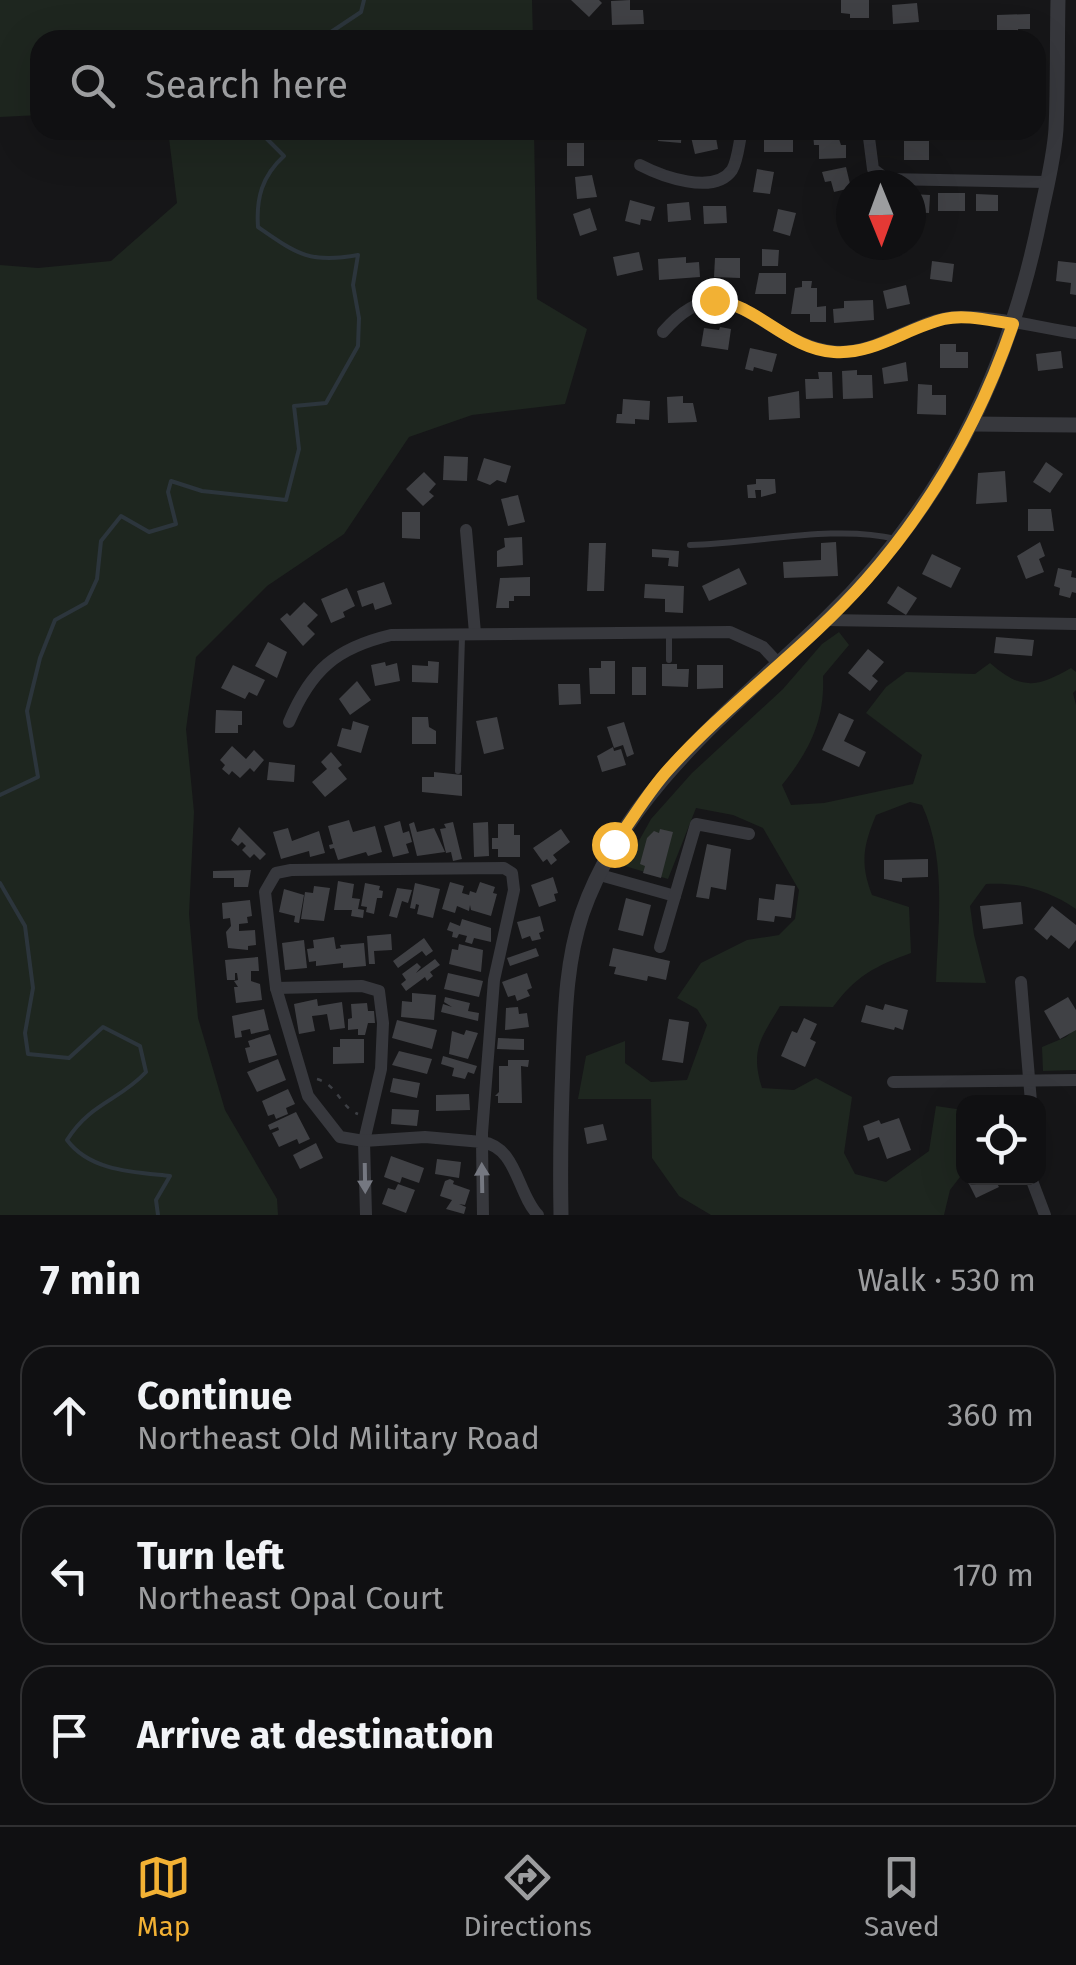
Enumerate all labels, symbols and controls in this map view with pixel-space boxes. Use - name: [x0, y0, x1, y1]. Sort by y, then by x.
- search box: [30, 30, 1046, 140]
- icon: search: [65, 58, 120, 113]
- text: Search here: [145, 62, 348, 108]
- north arrow: [836, 170, 926, 260]
- route end: [692, 278, 738, 324]
- route start: [592, 822, 638, 868]
- map controls: [956, 1095, 1046, 1185]
- button: locate: [956, 1095, 1046, 1185]
- one-way arrow: [357, 1162, 373, 1194]
- one-way arrow: [474, 1162, 490, 1194]
- text: 7 min: [40, 1255, 141, 1305]
- text: Walk · 530 m: [858, 1261, 1036, 1299]
- text: Continue: [137, 1373, 292, 1419]
- icon: ahead: [42, 1388, 97, 1443]
- text: 360 m: [947, 1396, 1034, 1434]
- text: Northeast Old Military Road: [137, 1419, 540, 1457]
- text: Turn left: [137, 1533, 284, 1579]
- icon: left: [42, 1548, 97, 1603]
- text: 170 m: [953, 1556, 1034, 1594]
- text: Northeast Opal Court: [137, 1579, 444, 1617]
- icon: arrive: [42, 1708, 97, 1763]
- text: Arrive at destination: [137, 1712, 494, 1758]
- tab: Map: [136, 1850, 191, 1943]
- tab: Directions: [463, 1850, 592, 1943]
- tab: Saved: [864, 1850, 940, 1943]

